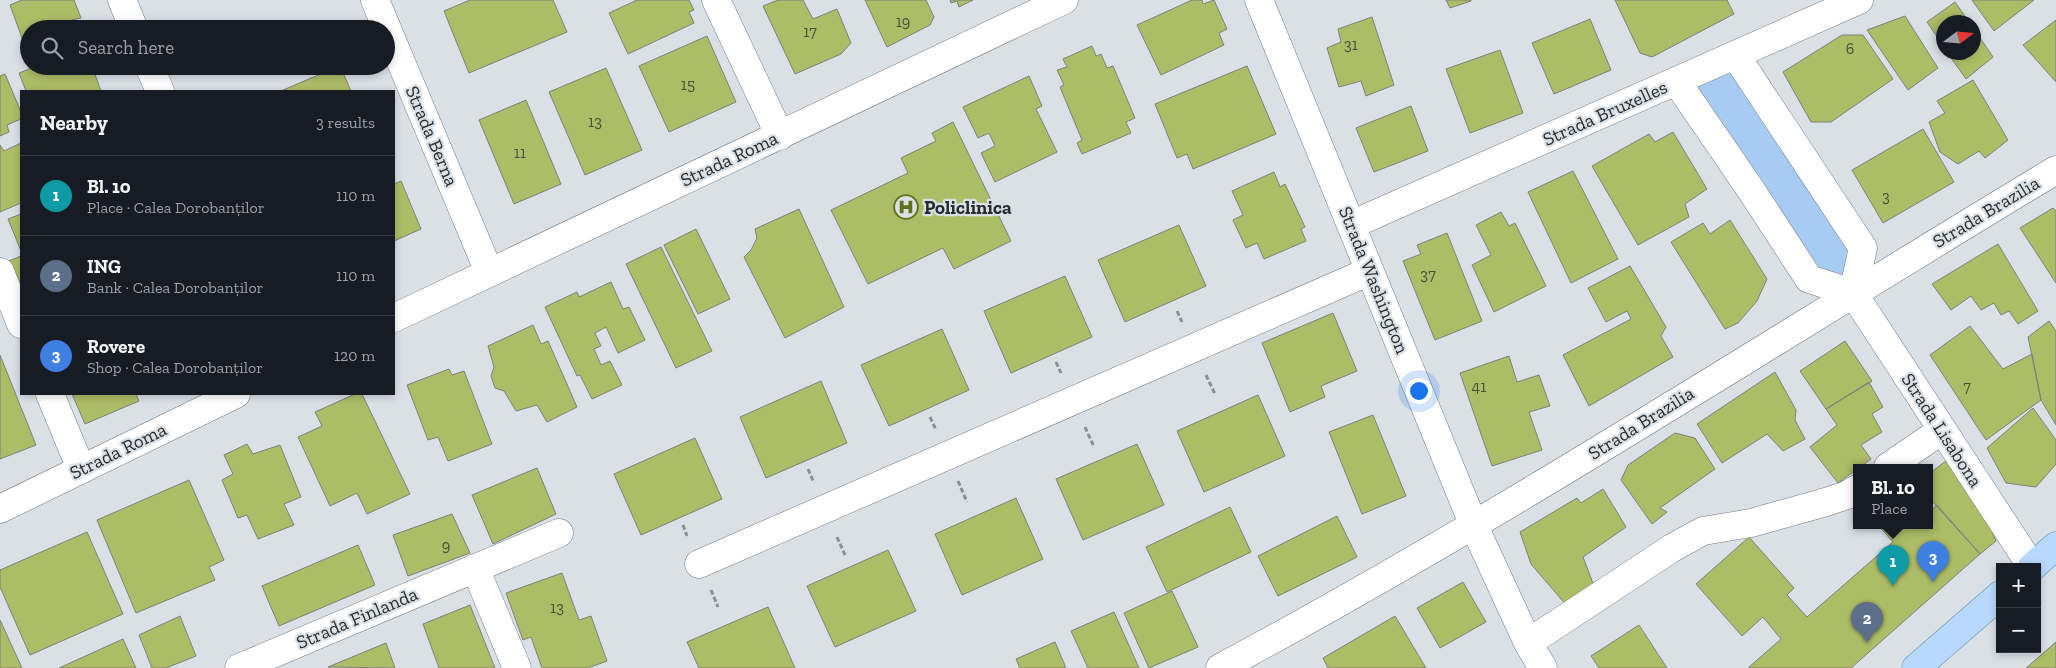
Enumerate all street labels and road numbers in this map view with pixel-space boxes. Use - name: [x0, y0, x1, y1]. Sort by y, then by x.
- street label: Strada Bruxelles: [1539, 75, 1671, 151]
- street label: Strada Berna: [401, 82, 463, 190]
- street label: Strada Roma: [677, 126, 781, 192]
- street label: Strada Brazilia: [1928, 171, 2044, 253]
- street label: Strada Washington: [1334, 203, 1414, 357]
- street label: Strada Lisabona: [1897, 369, 1987, 491]
- street label: Strada Brazilia: [1584, 381, 1698, 465]
- street label: Strada Roma: [66, 418, 170, 484]
- street label: Strada Finlanda: [293, 582, 421, 654]

